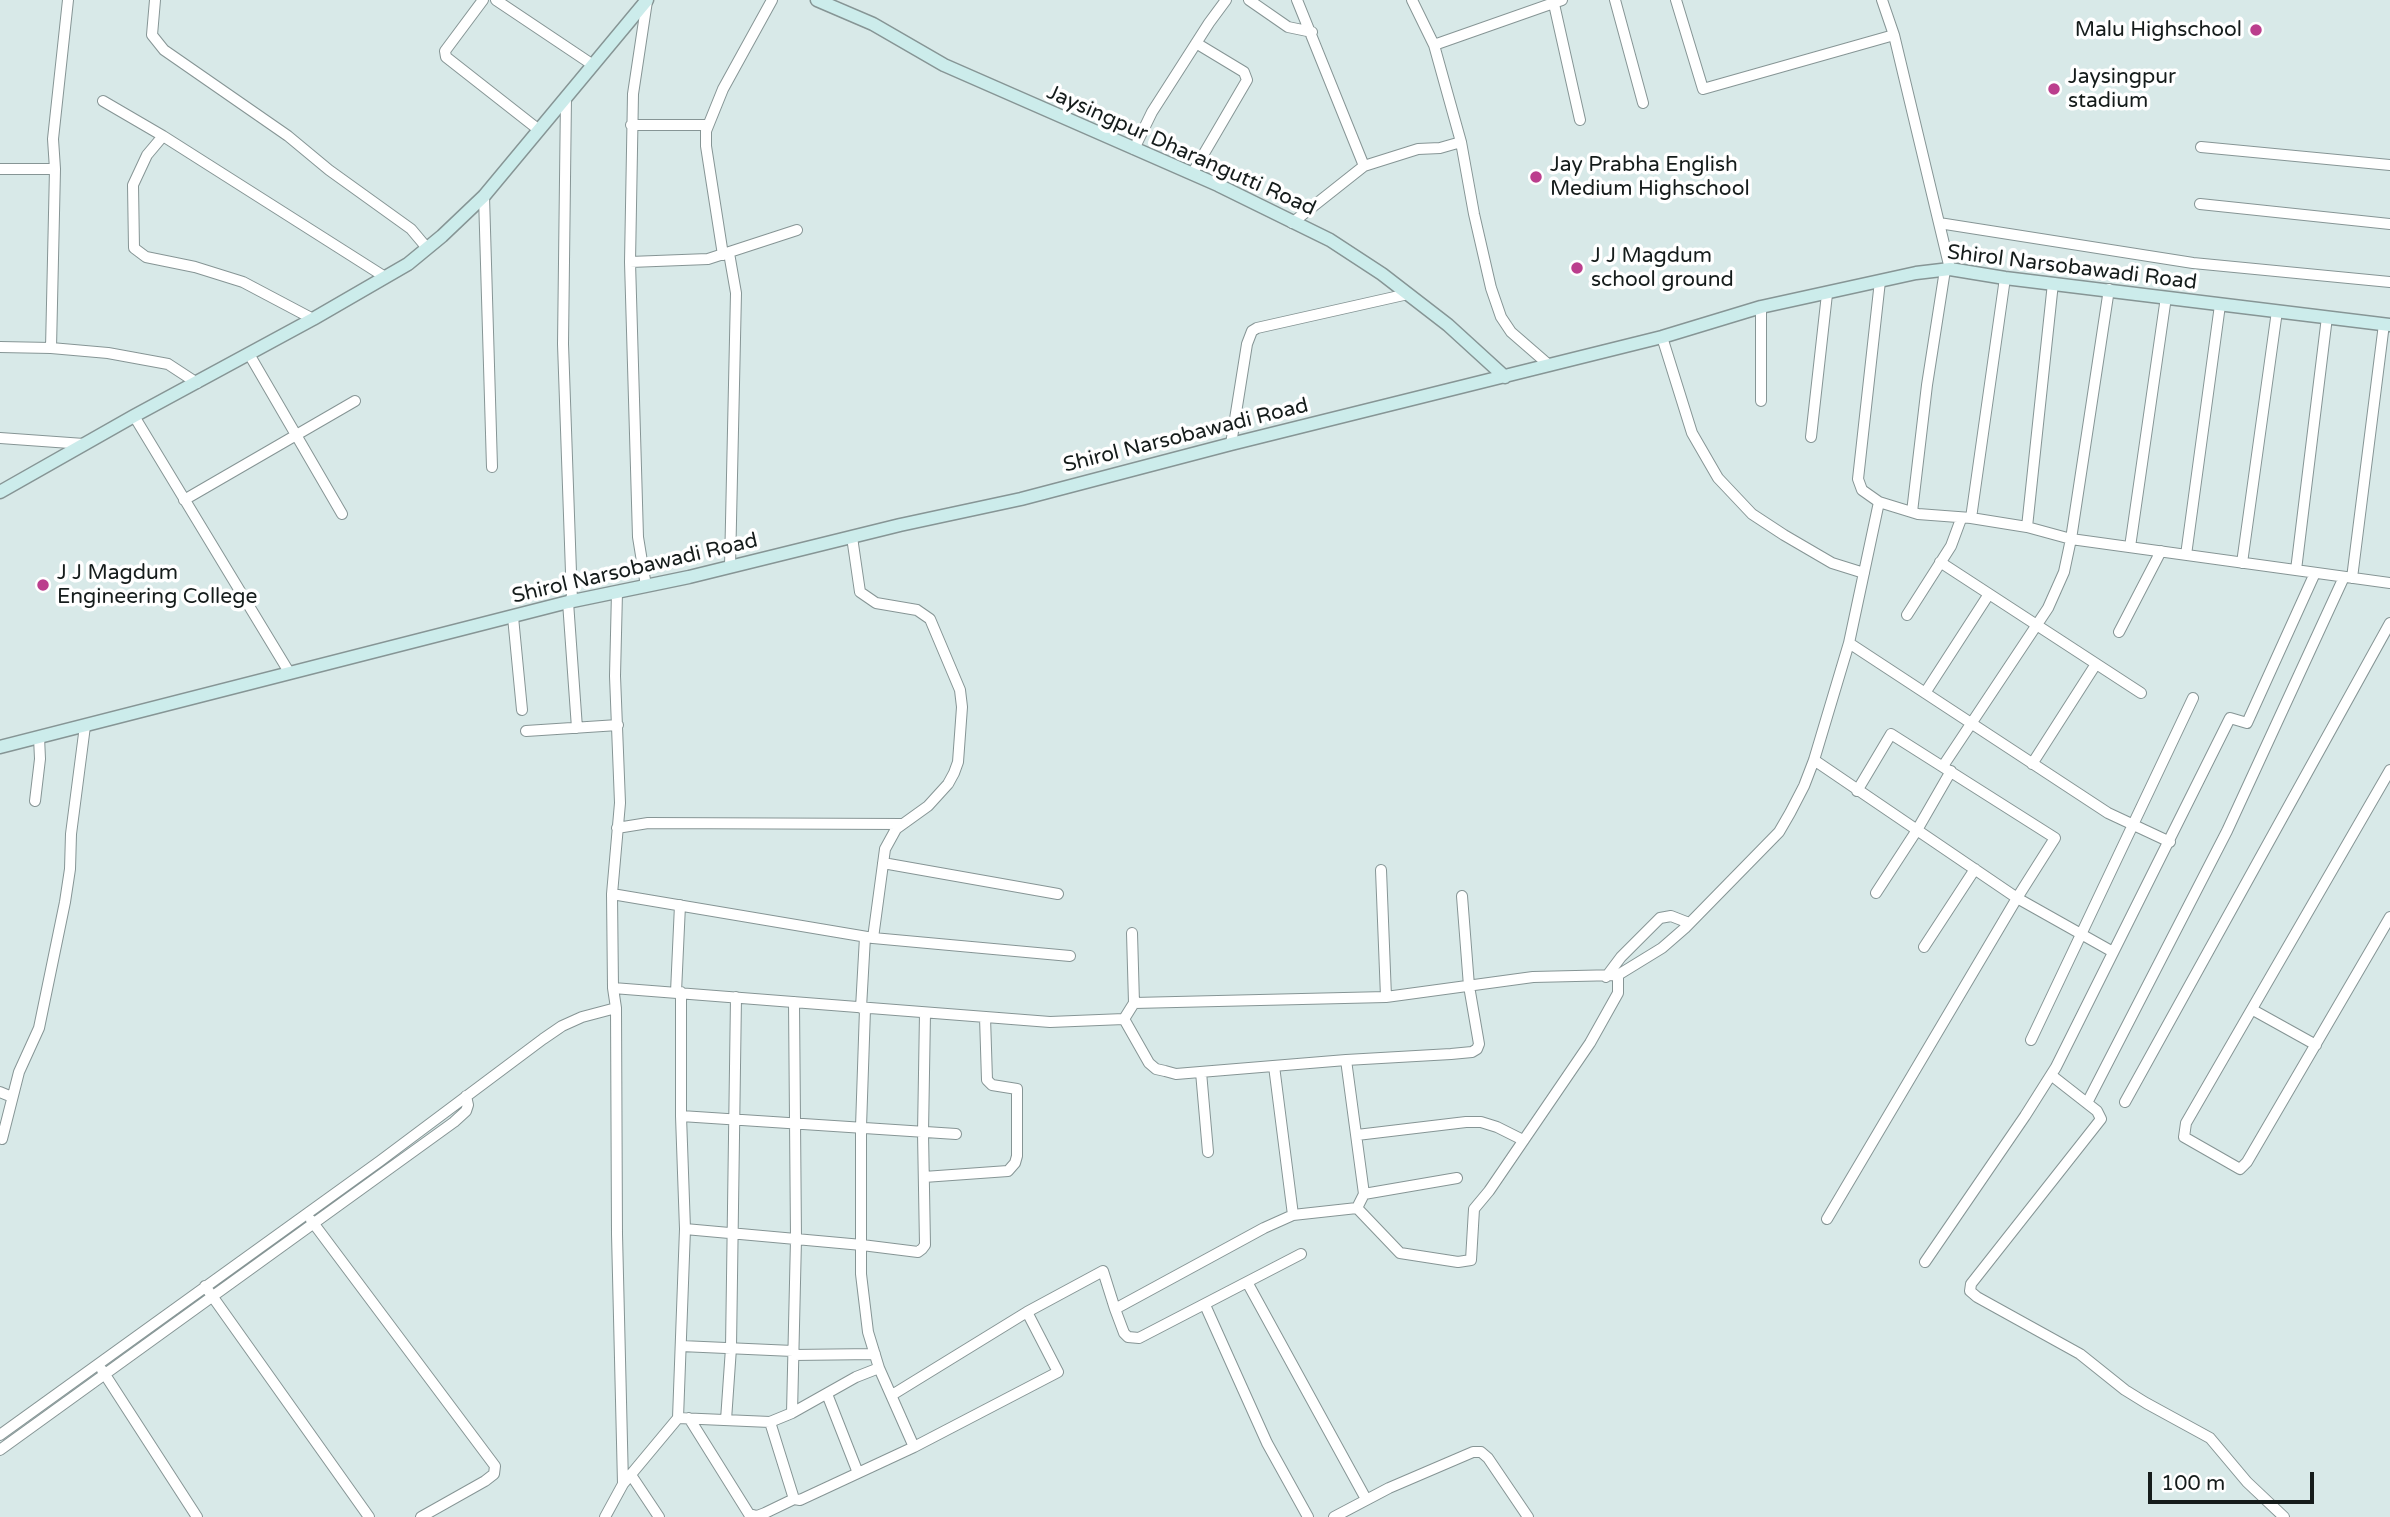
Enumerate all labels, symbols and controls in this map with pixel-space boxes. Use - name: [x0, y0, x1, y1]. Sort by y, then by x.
- place label: Malu Highschool: [2075, 17, 2242, 43]
- marker: Malu Highschool: [2248, 22, 2264, 38]
- place label: Jaysingpur stadium: [2068, 64, 2176, 114]
- street label: Jaysingpur Dharangutti Road: [1043, 80, 1319, 222]
- marker: Jaysingpur stadium: [2046, 81, 2062, 97]
- place label: Jay Prabha English Medium Highschool: [1550, 152, 1750, 202]
- marker: Jay Prabha English Medium Highschool: [1528, 169, 1544, 185]
- street label: Shirol Narsobawadi Road: [1946, 240, 2198, 296]
- place label: J J Magdum school ground: [1591, 243, 1734, 293]
- marker: J J Magdum school ground: [1569, 260, 1585, 276]
- street label: Shirol Narsobawadi Road: [1061, 393, 1311, 479]
- street label: Shirol Narsobawadi Road: [510, 528, 760, 610]
- place label: J J Magdum Engineering College: [57, 560, 257, 610]
- marker: J J Magdum Engineering College: [35, 577, 51, 593]
- scale bar: [2152, 1458, 2318, 1502]
- text: 100 m: [2161, 1471, 2225, 1496]

